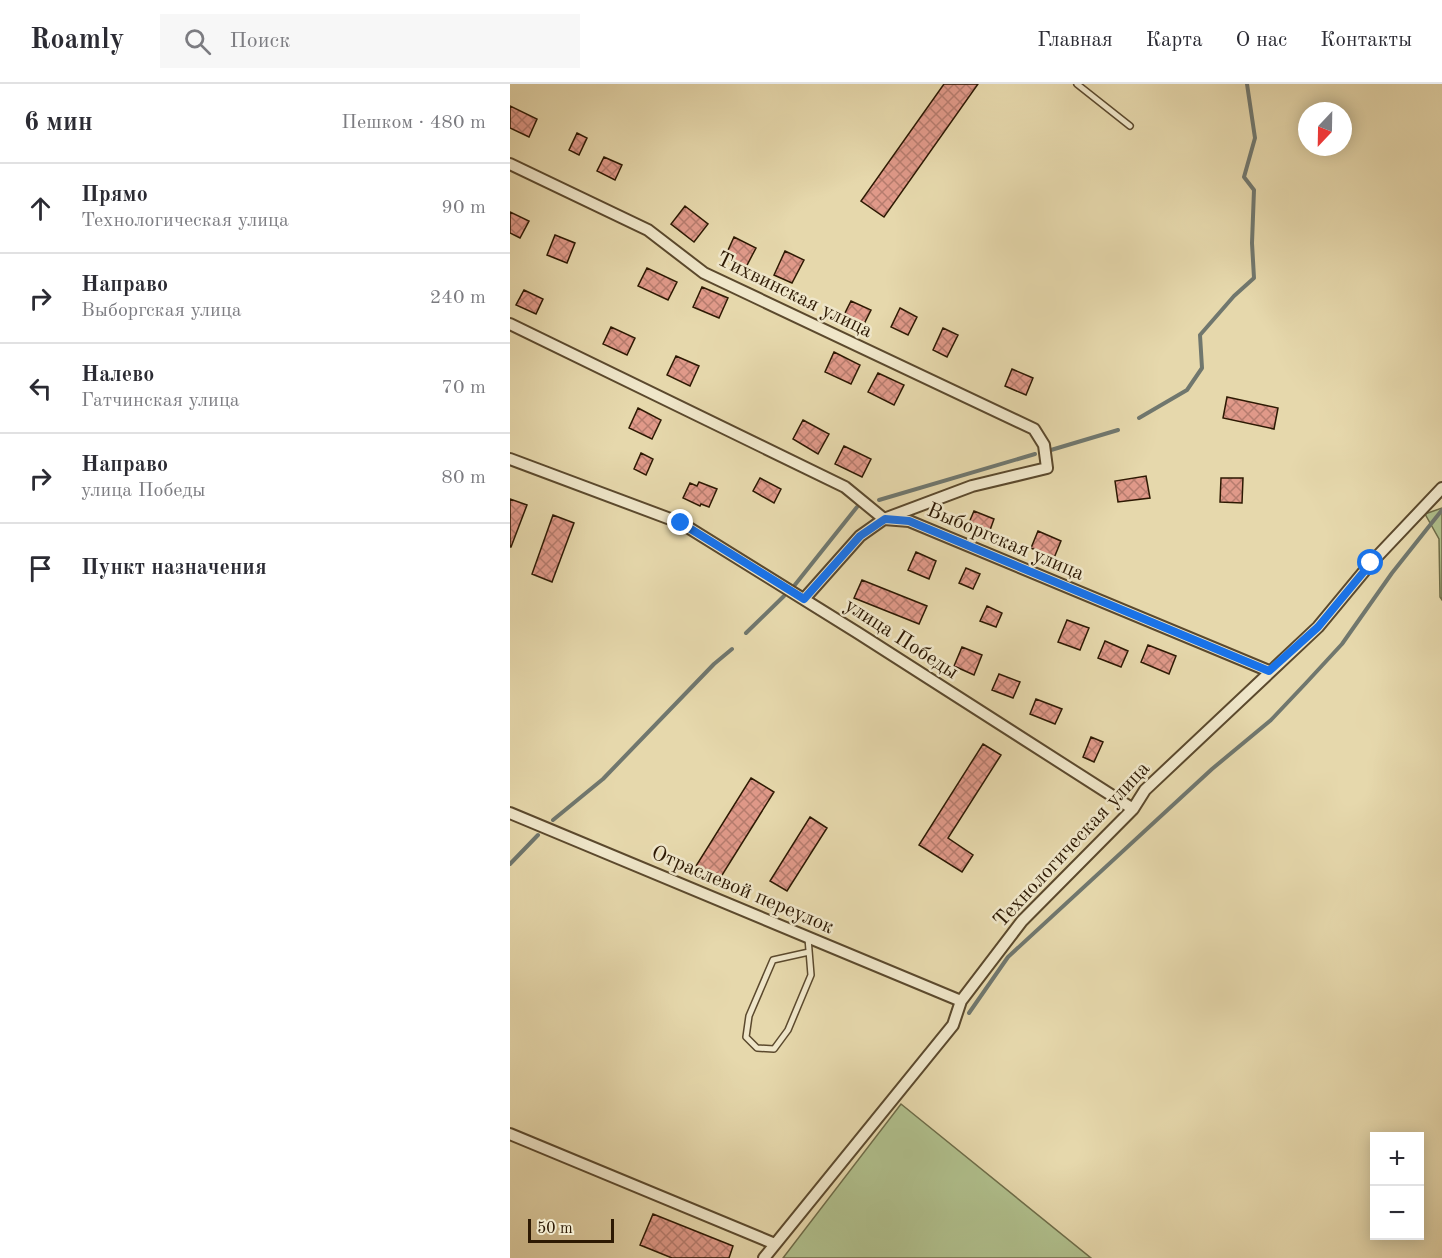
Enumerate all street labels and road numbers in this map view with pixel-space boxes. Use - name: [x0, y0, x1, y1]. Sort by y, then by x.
- street label: Тихвинская улица: [713, 248, 876, 342]
- street label: Выборгская улица: [924, 500, 1087, 585]
- street label: улица Победы: [841, 595, 962, 684]
- street label: Технологическая улица: [990, 758, 1154, 932]
- street label: Отраслевой переулок: [648, 842, 837, 939]

